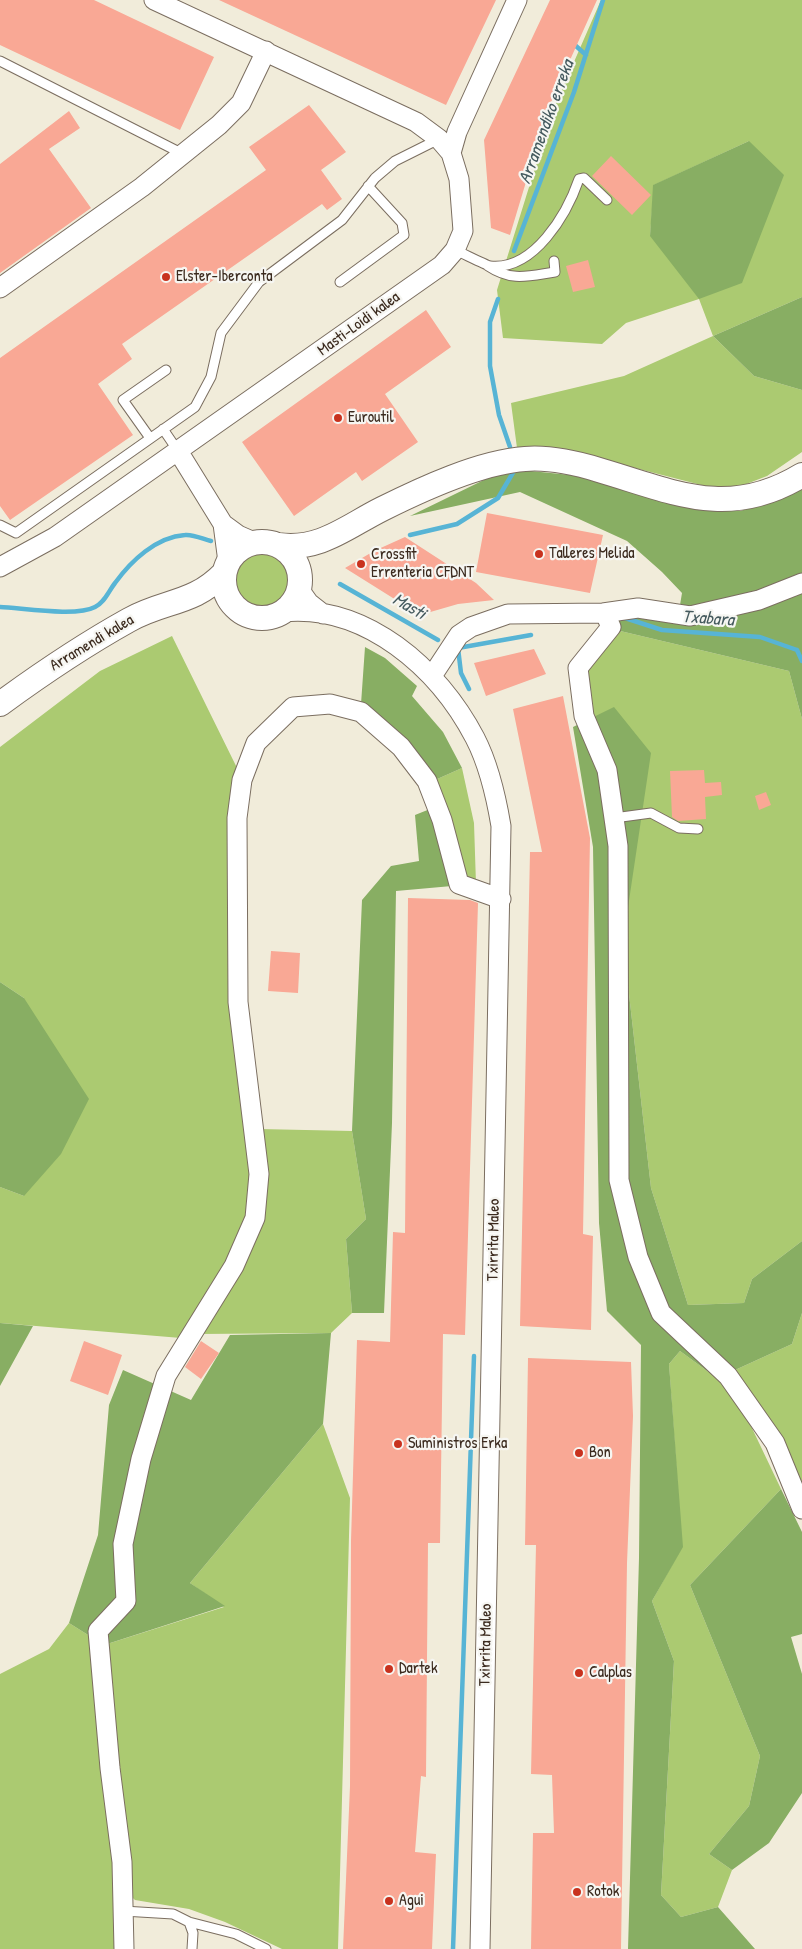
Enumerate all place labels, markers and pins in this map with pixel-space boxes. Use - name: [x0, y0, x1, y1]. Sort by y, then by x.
- place label: Elster-Iberconta: [176, 267, 273, 287]
- marker: Elster-Iberconta: [160, 271, 172, 283]
- place label: Euroutil: [348, 408, 394, 428]
- marker: Euroutil: [332, 412, 344, 424]
- place label: Talleres Melida: [549, 544, 635, 564]
- place label: Crossfit Errenteria CFDNT: [371, 545, 474, 583]
- marker: Talleres Melida: [533, 548, 545, 560]
- marker: Crossfit Errenteria CFDNT: [355, 558, 367, 570]
- place label: Suministros Erka: [408, 1434, 507, 1454]
- marker: Suministros Erka: [392, 1438, 404, 1450]
- place label: Bon: [589, 1443, 611, 1463]
- marker: Bon: [573, 1447, 585, 1459]
- place label: Dartek: [399, 1659, 438, 1679]
- marker: Dartek: [383, 1663, 395, 1675]
- place label: Calplas: [589, 1663, 632, 1683]
- marker: Calplas: [573, 1667, 585, 1679]
- place label: Rotok: [587, 1882, 619, 1902]
- marker: Rotok: [571, 1886, 583, 1898]
- place label: Agui: [399, 1891, 424, 1911]
- marker: Agui: [383, 1895, 395, 1907]

